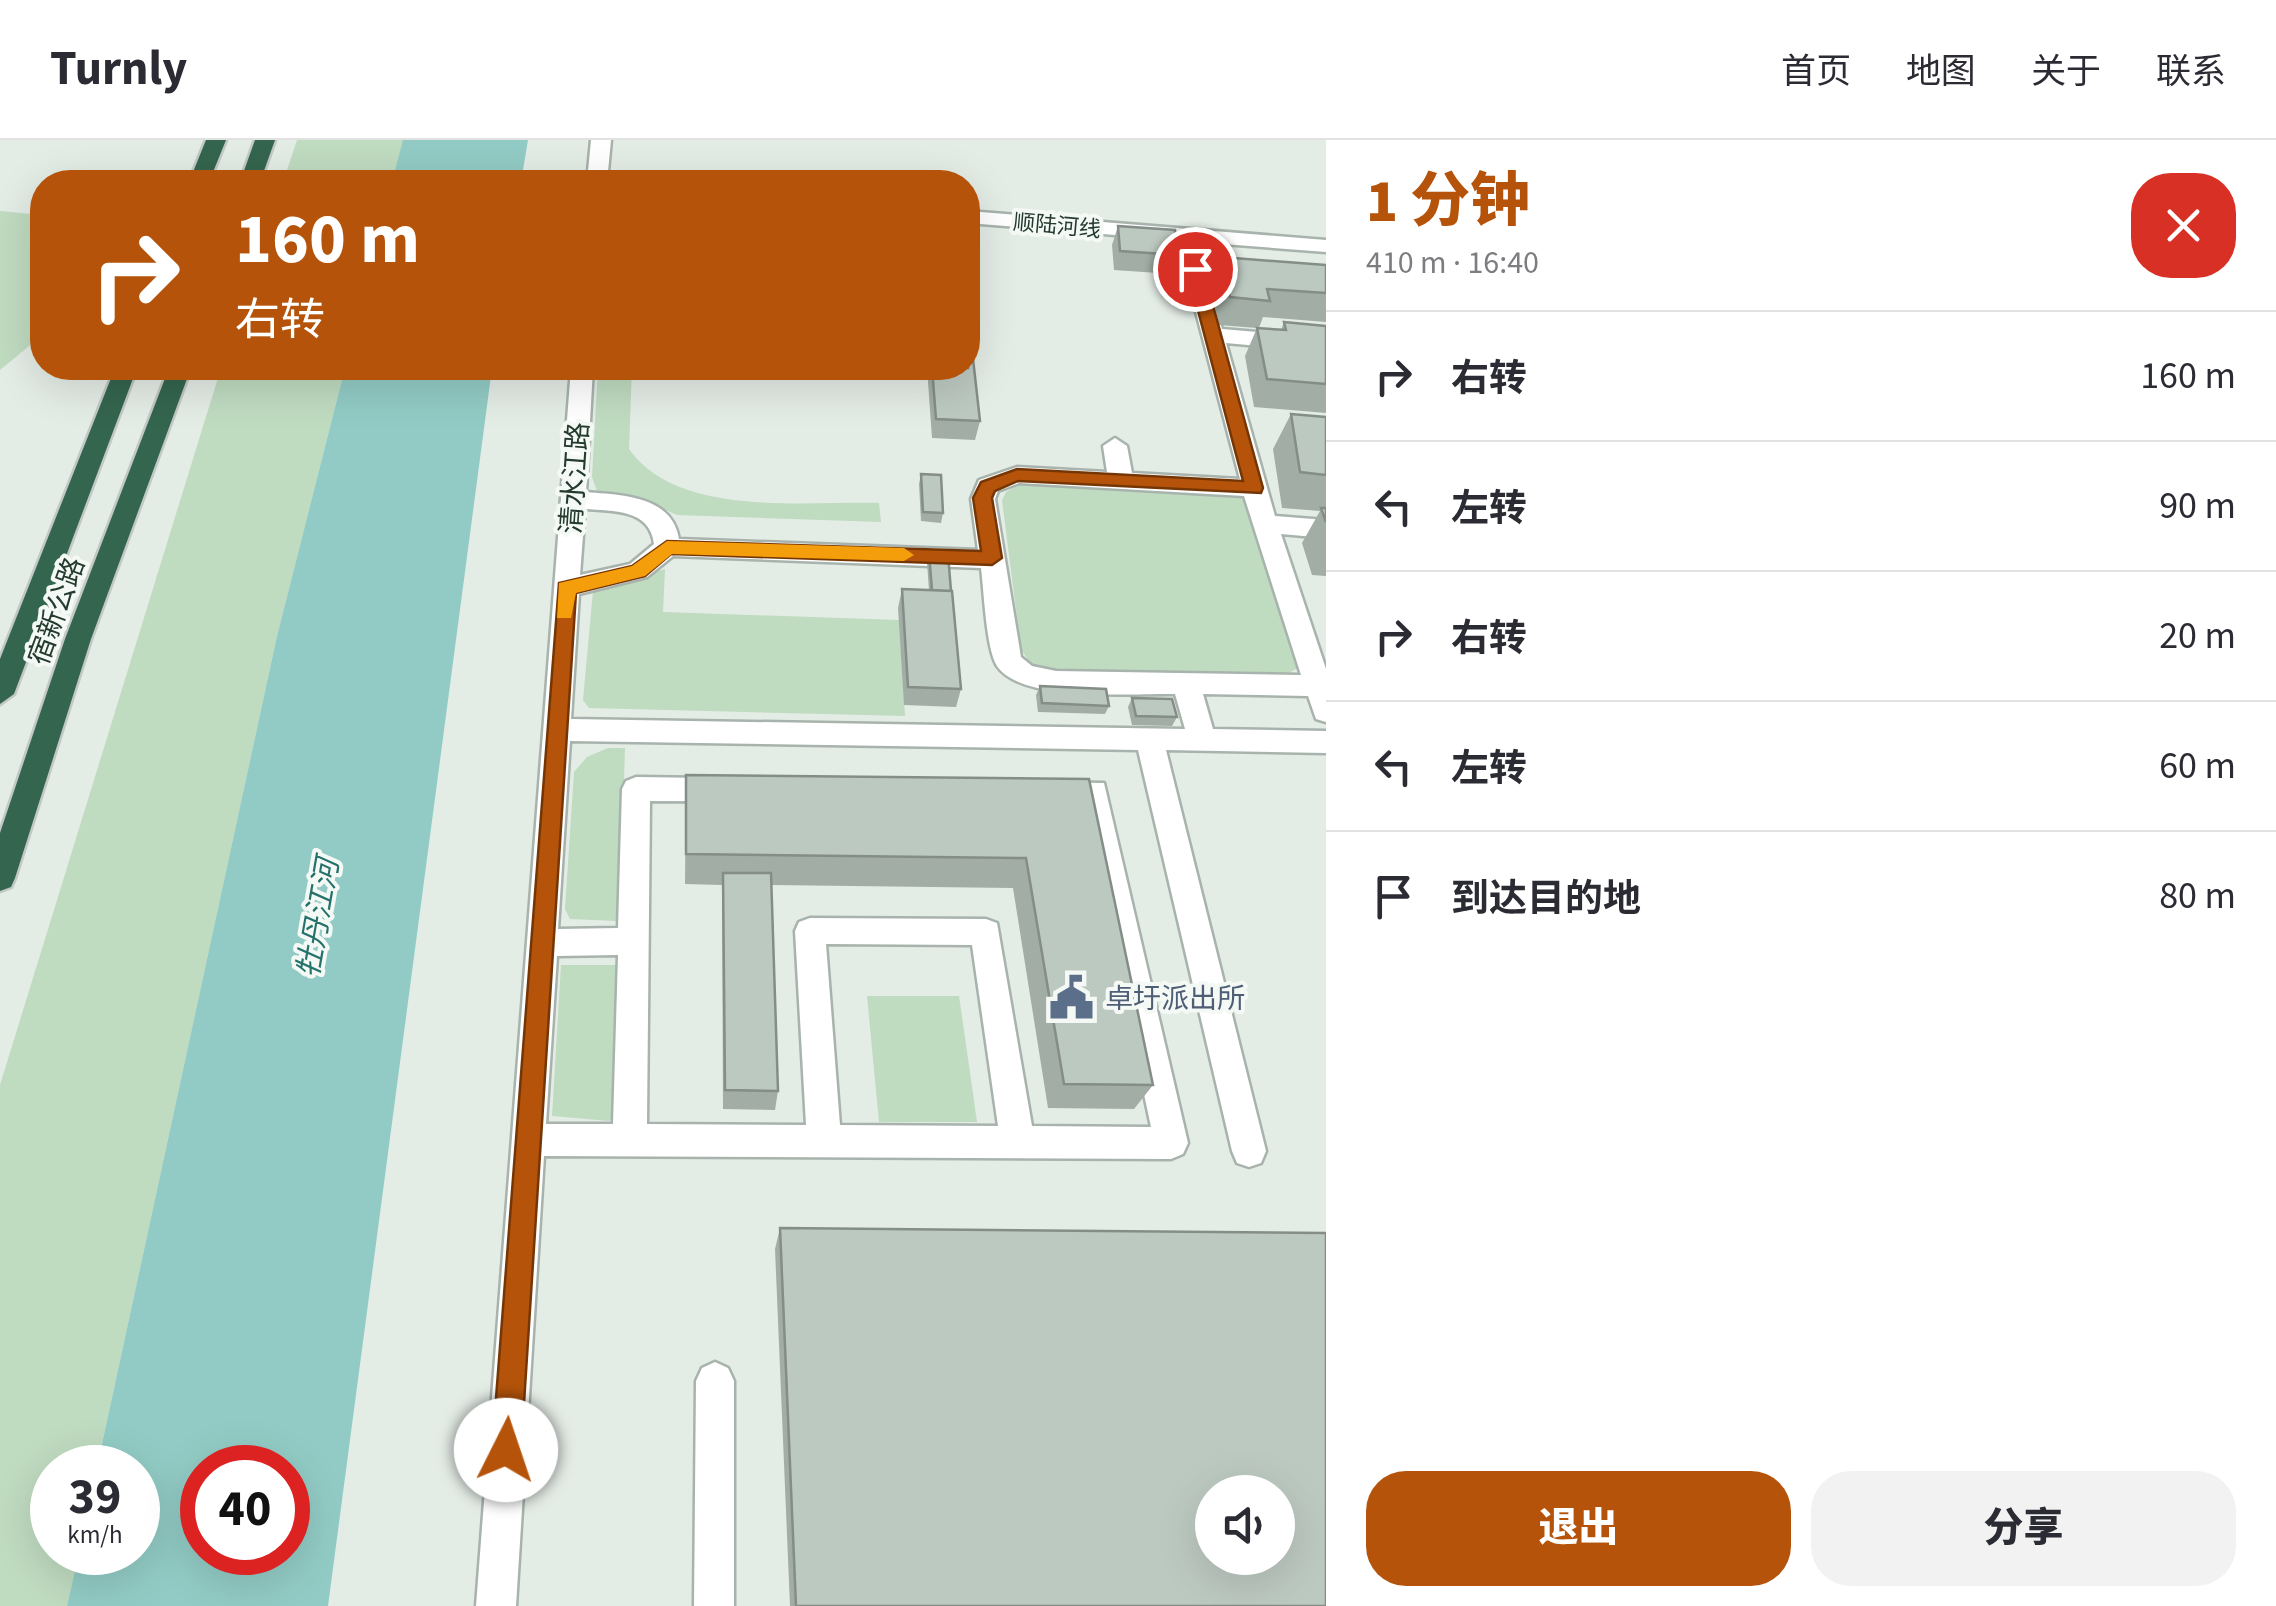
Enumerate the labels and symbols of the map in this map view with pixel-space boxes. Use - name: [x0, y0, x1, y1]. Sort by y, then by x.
- street label: 顺陆河线: [1012, 206, 1102, 246]
- pin: [1153, 227, 1238, 312]
- street label: 清水江路: [551, 421, 599, 535]
- street label: 宿新公路: [19, 552, 95, 671]
- water label: 牡丹江河: [287, 850, 351, 981]
- public building icon: 卓圩派出所: [1048, 974, 1096, 1022]
- place label: 卓圩派出所: [1105, 979, 1245, 1019]
- position arrow: [454, 1398, 558, 1502]
- speed limit sign: 40: [180, 1445, 310, 1575]

